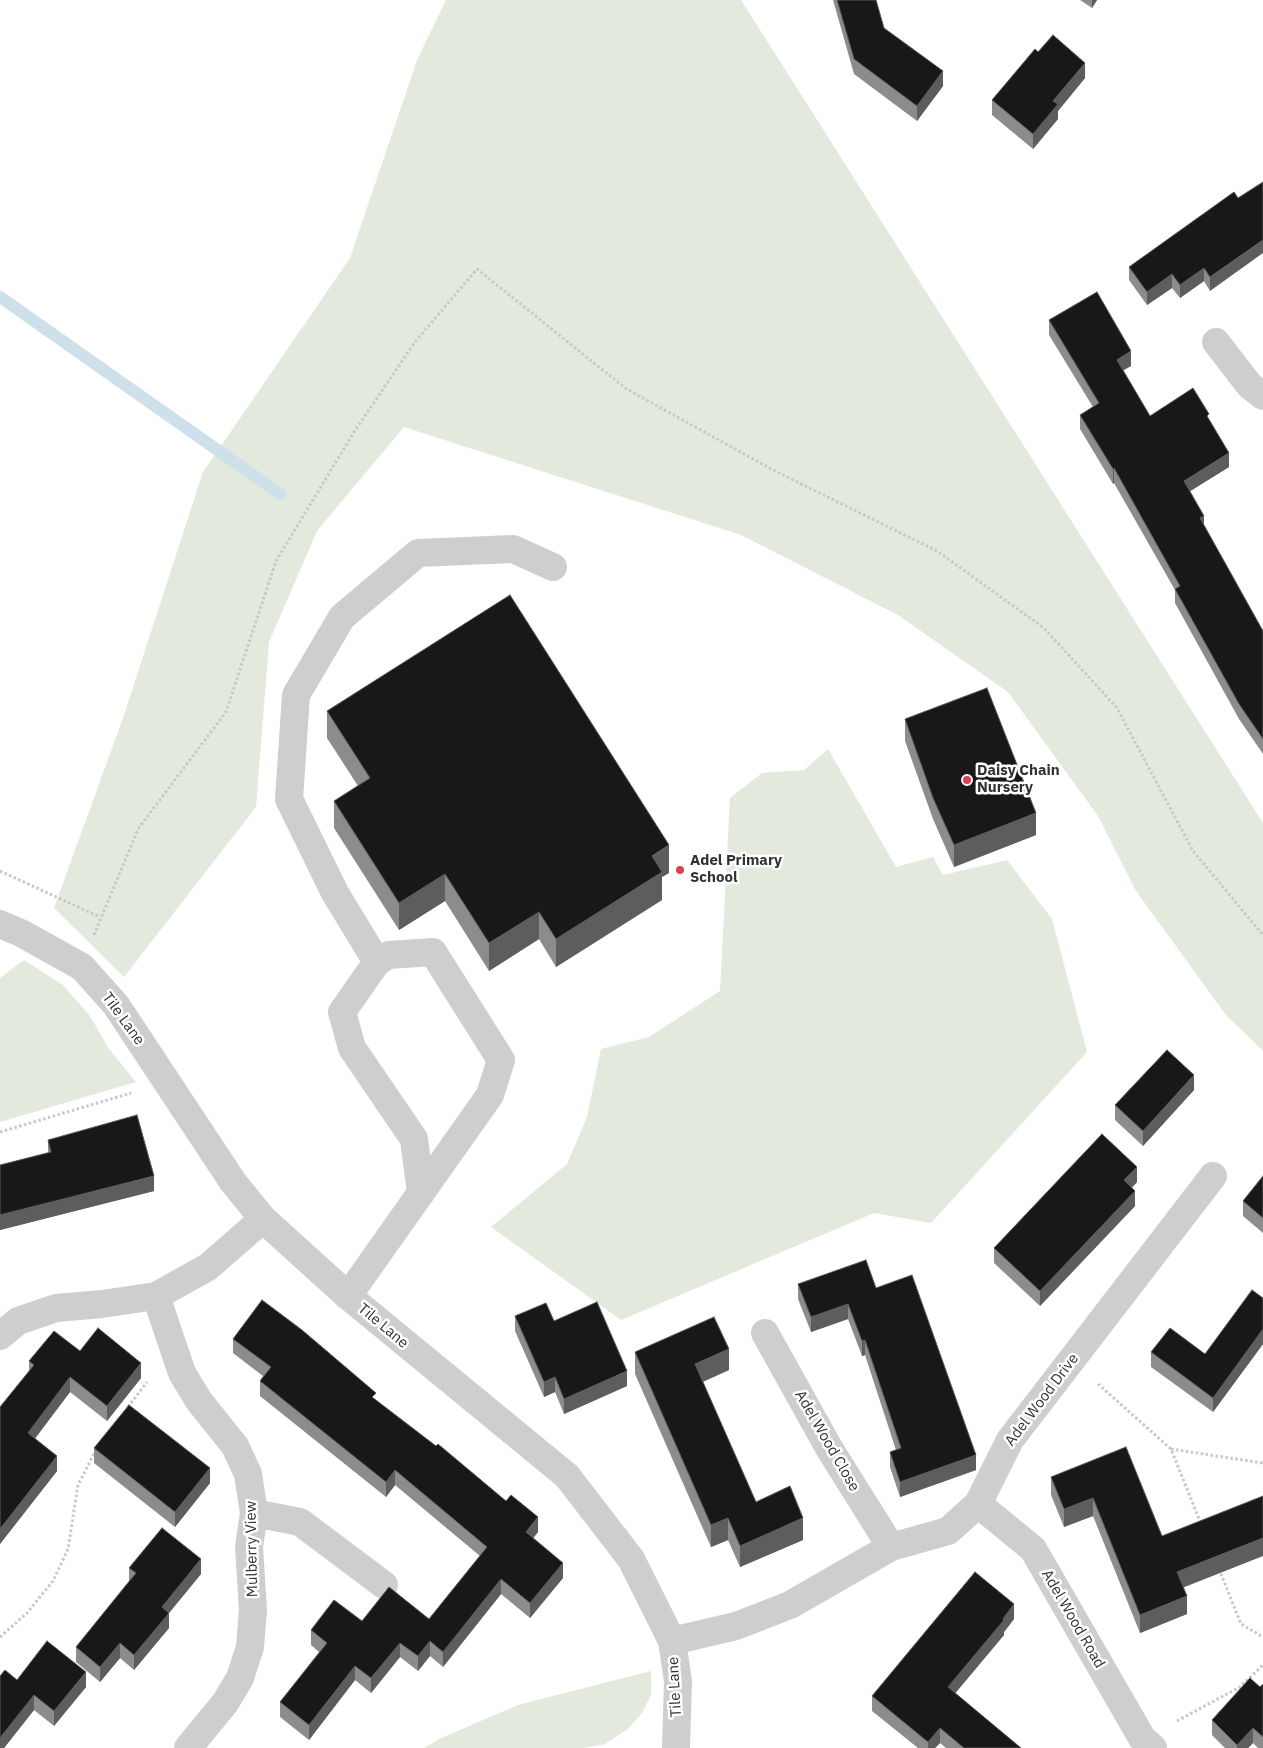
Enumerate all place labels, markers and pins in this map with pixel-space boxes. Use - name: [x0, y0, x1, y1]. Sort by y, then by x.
- place label: Daisy Chain Nursery: [977, 762, 1060, 797]
- marker: Daisy Chain Nursery: [961, 774, 973, 786]
- place label: Adel Primary School: [690, 852, 782, 887]
- marker: Adel Primary School: [674, 864, 686, 876]

